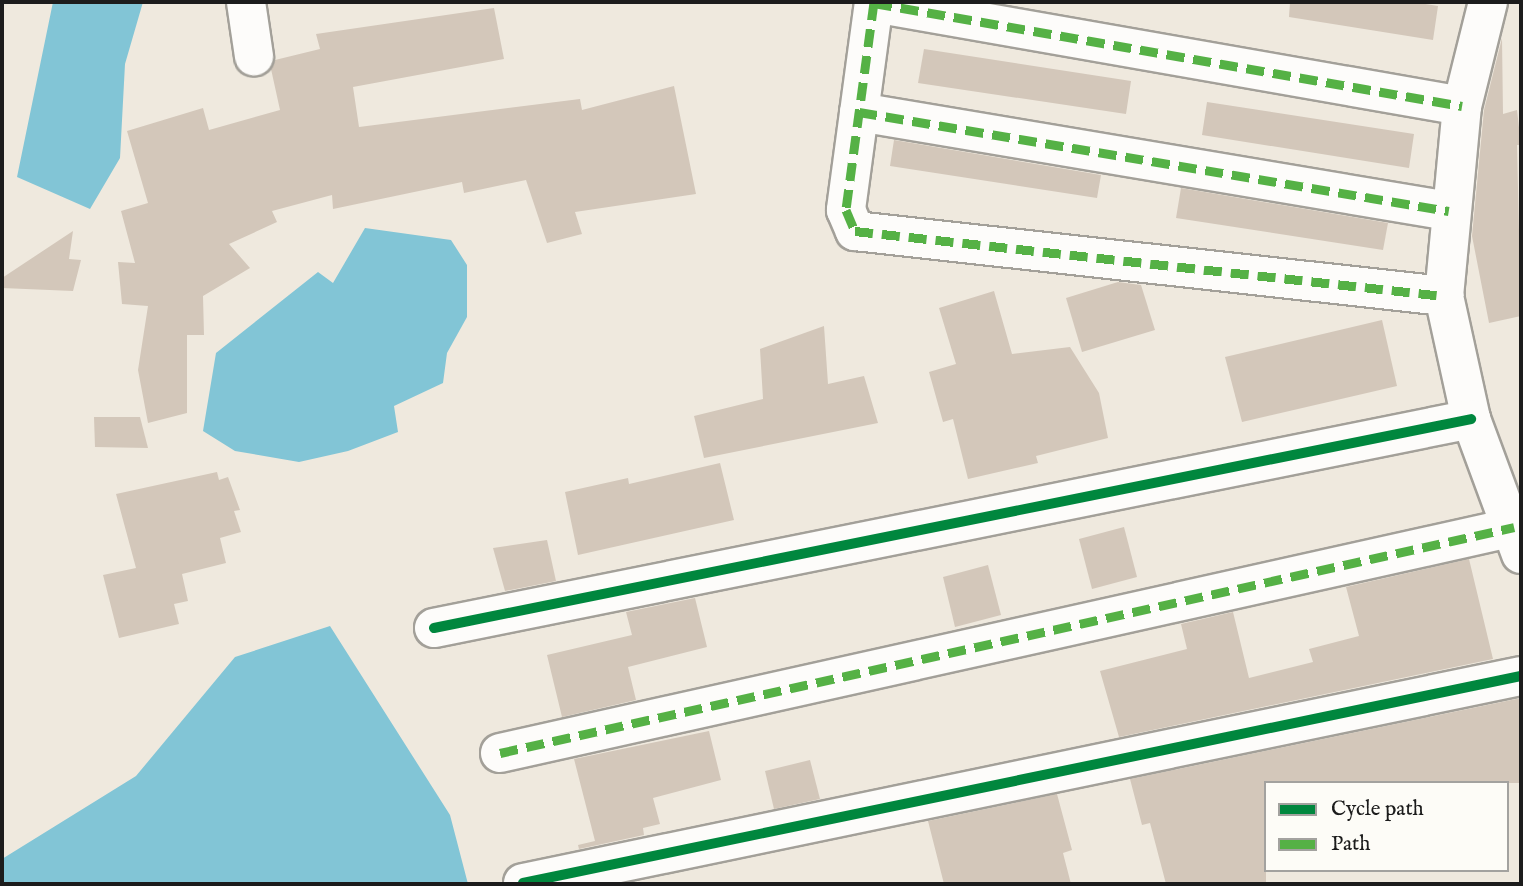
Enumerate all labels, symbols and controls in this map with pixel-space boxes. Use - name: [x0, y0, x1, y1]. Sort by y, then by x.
- legend: [1264, 781, 1509, 872]
- text: Cycle path: [1331, 796, 1424, 823]
- text: Path: [1331, 831, 1370, 858]

